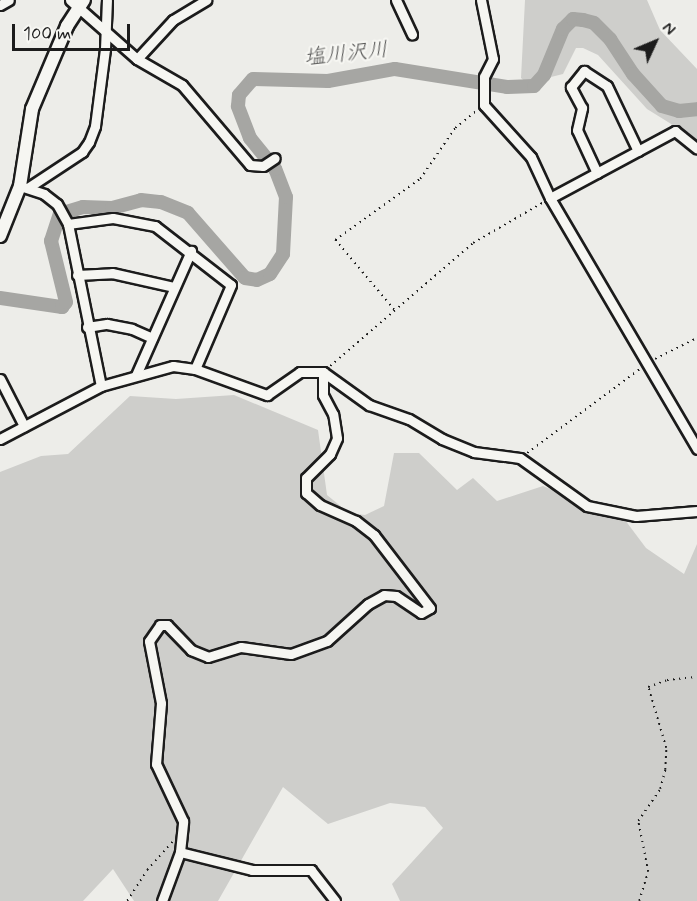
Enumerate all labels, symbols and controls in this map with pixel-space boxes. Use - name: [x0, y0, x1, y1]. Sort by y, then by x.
- scale bar: [15, 12, 134, 50]
- north arrow: [625, 12, 685, 72]
- text: N: [657, 18, 680, 40]
- text: 100 m: [23, 22, 71, 46]
- water label: 塩川沢川: [303, 37, 389, 71]

